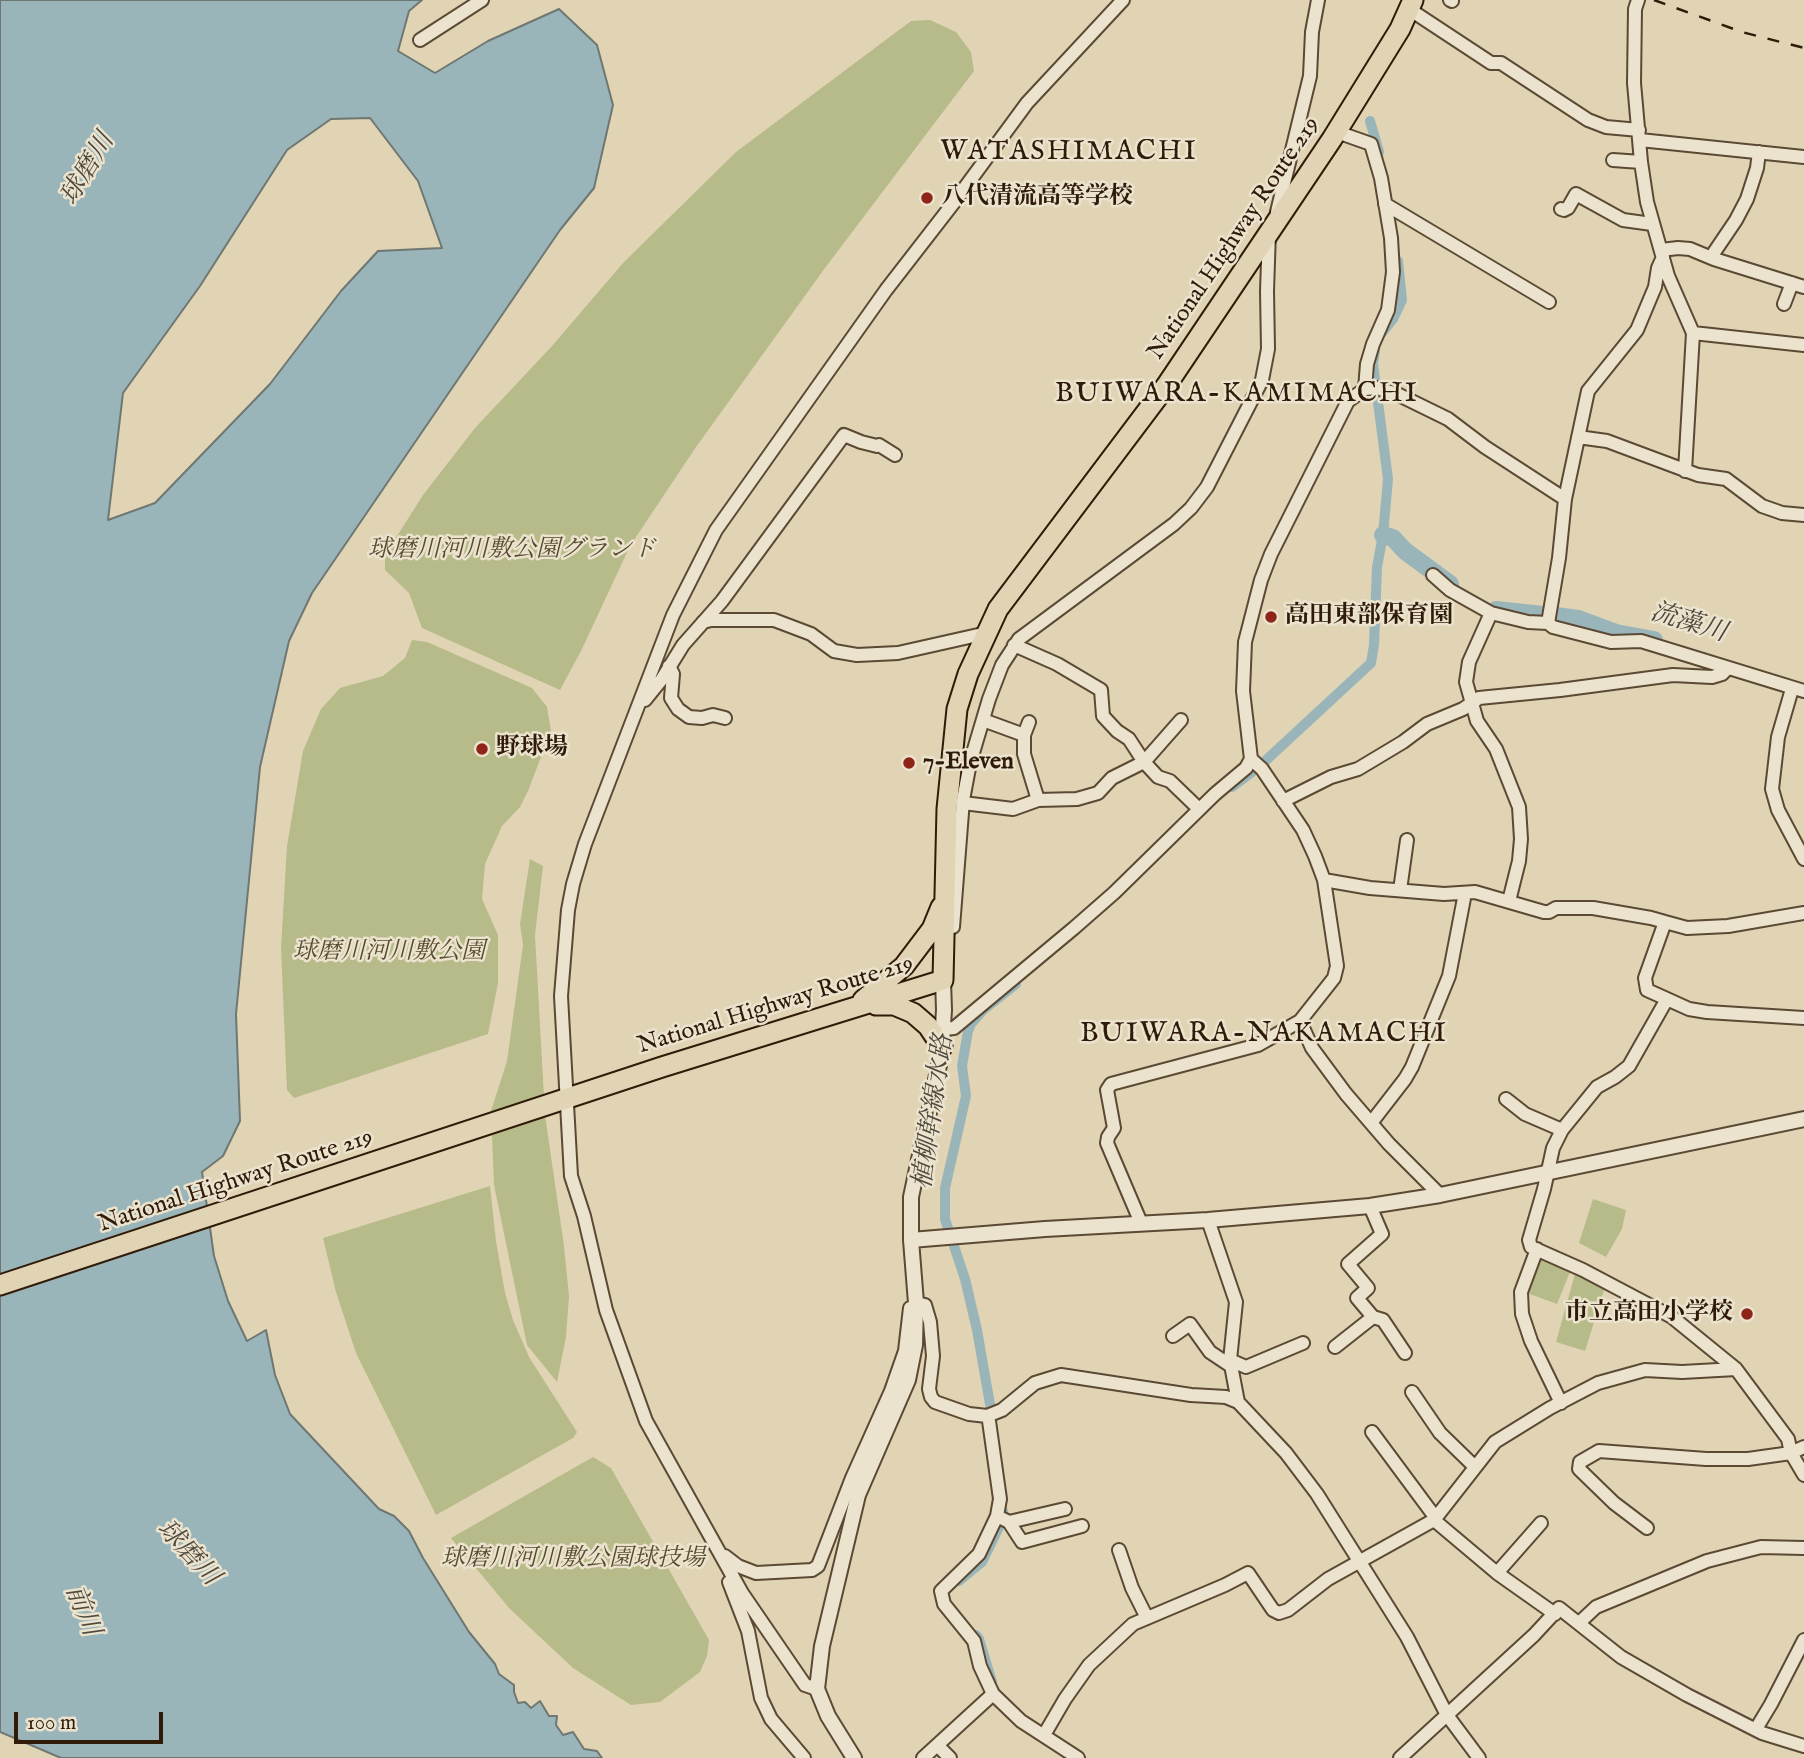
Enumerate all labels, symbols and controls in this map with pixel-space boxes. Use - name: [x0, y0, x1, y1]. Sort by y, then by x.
- street label: National Highway Route 219: [1143, 112, 1327, 366]
- water label: 球磨川: [56, 129, 122, 211]
- district label: WATASHIMACHI: [942, 136, 1196, 170]
- place label: 八代清流高等学校: [941, 184, 1133, 212]
- marker: 八代清流高等学校: [919, 190, 935, 206]
- district label: BUIWARA-KAMIMACHI: [1057, 378, 1417, 412]
- park label: 球磨川河川敷公園グランド: [368, 537, 656, 565]
- water label: 流藻川: [1646, 598, 1730, 650]
- place label: 高田東部保育園: [1285, 603, 1453, 631]
- marker: 高田東部保育園: [1263, 609, 1279, 625]
- place label: 野球場: [496, 735, 568, 763]
- marker: 野球場: [474, 741, 490, 757]
- place label: 7-Eleven: [923, 749, 1014, 777]
- marker: 7-Eleven: [901, 755, 917, 771]
- park label: 球磨川河川敷公園: [293, 939, 485, 967]
- street label: National Highway Route 219: [635, 950, 917, 1062]
- district label: BUIWARA-NAKAMACHI: [1082, 1018, 1446, 1052]
- water label: 植柳幹線水路: [909, 1033, 961, 1191]
- street label: National Highway Route 219: [95, 1124, 377, 1240]
- place label: 市立高田小学校: [1565, 1300, 1733, 1328]
- marker: 市立高田小学校: [1739, 1306, 1755, 1322]
- water label: 球磨川: [149, 1515, 225, 1593]
- park label: 球磨川河川敷公園球技場: [441, 1546, 705, 1574]
- water label: 前川: [57, 1581, 105, 1641]
- scale bar: [18, 1698, 166, 1742]
- text: 100 m: [27, 1710, 76, 1737]

